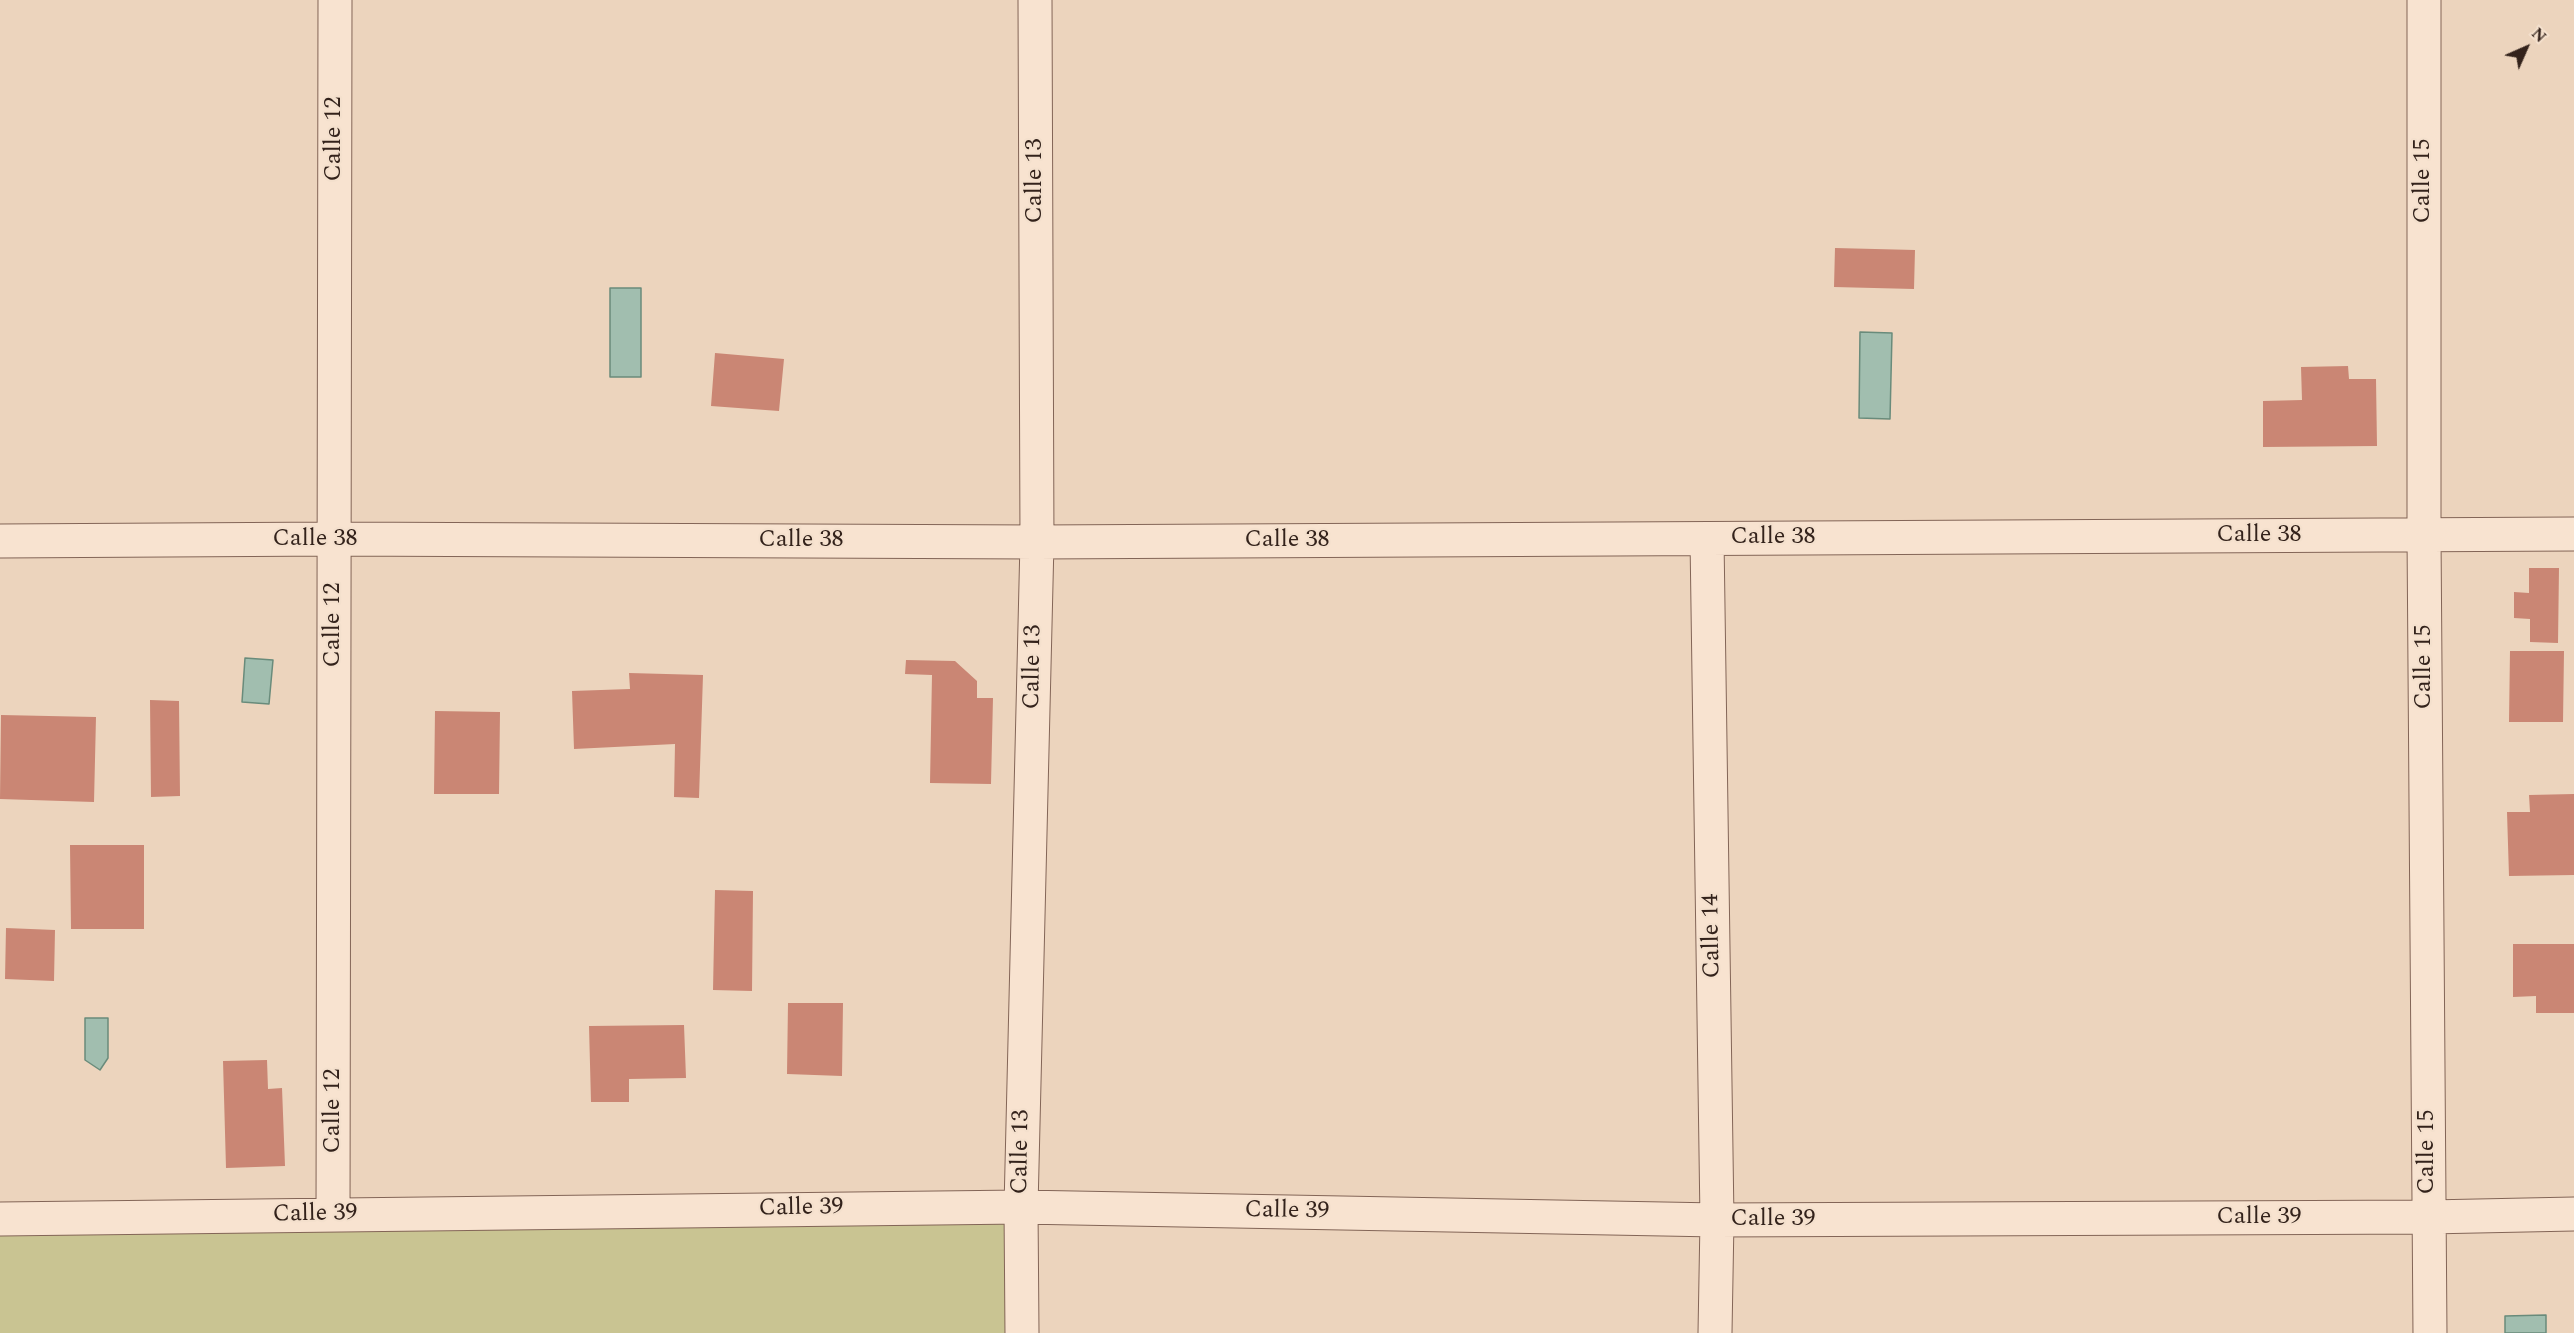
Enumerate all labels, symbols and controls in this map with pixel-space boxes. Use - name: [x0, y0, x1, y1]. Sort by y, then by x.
- north arrow: [2496, 18, 2556, 78]
- text: N: [2526, 22, 2552, 48]
- street label: Calle 12: [321, 97, 349, 181]
- street label: Calle 13: [1022, 139, 1050, 223]
- street label: Calle 15: [2410, 139, 2438, 223]
- street label: Calle 38: [2217, 522, 2301, 550]
- street label: Calle 38: [1731, 524, 1815, 552]
- street label: Calle 38: [273, 526, 357, 554]
- street label: Calle 38: [759, 527, 843, 555]
- street label: Calle 38: [1245, 527, 1329, 555]
- street label: Calle 12: [320, 583, 348, 667]
- street label: Calle 13: [1019, 624, 1049, 710]
- street label: Calle 15: [2411, 625, 2439, 709]
- street label: Calle 14: [1698, 893, 1728, 979]
- street label: Calle 12: [320, 1069, 348, 1153]
- street label: Calle 13: [1007, 1109, 1037, 1195]
- street label: Calle 15: [2414, 1110, 2442, 1194]
- street label: Calle 39: [758, 1194, 844, 1224]
- street label: Calle 39: [1244, 1197, 1330, 1227]
- street label: Calle 39: [272, 1200, 358, 1230]
- street label: Calle 39: [2217, 1204, 2301, 1232]
- street label: Calle 39: [1731, 1206, 1815, 1234]

